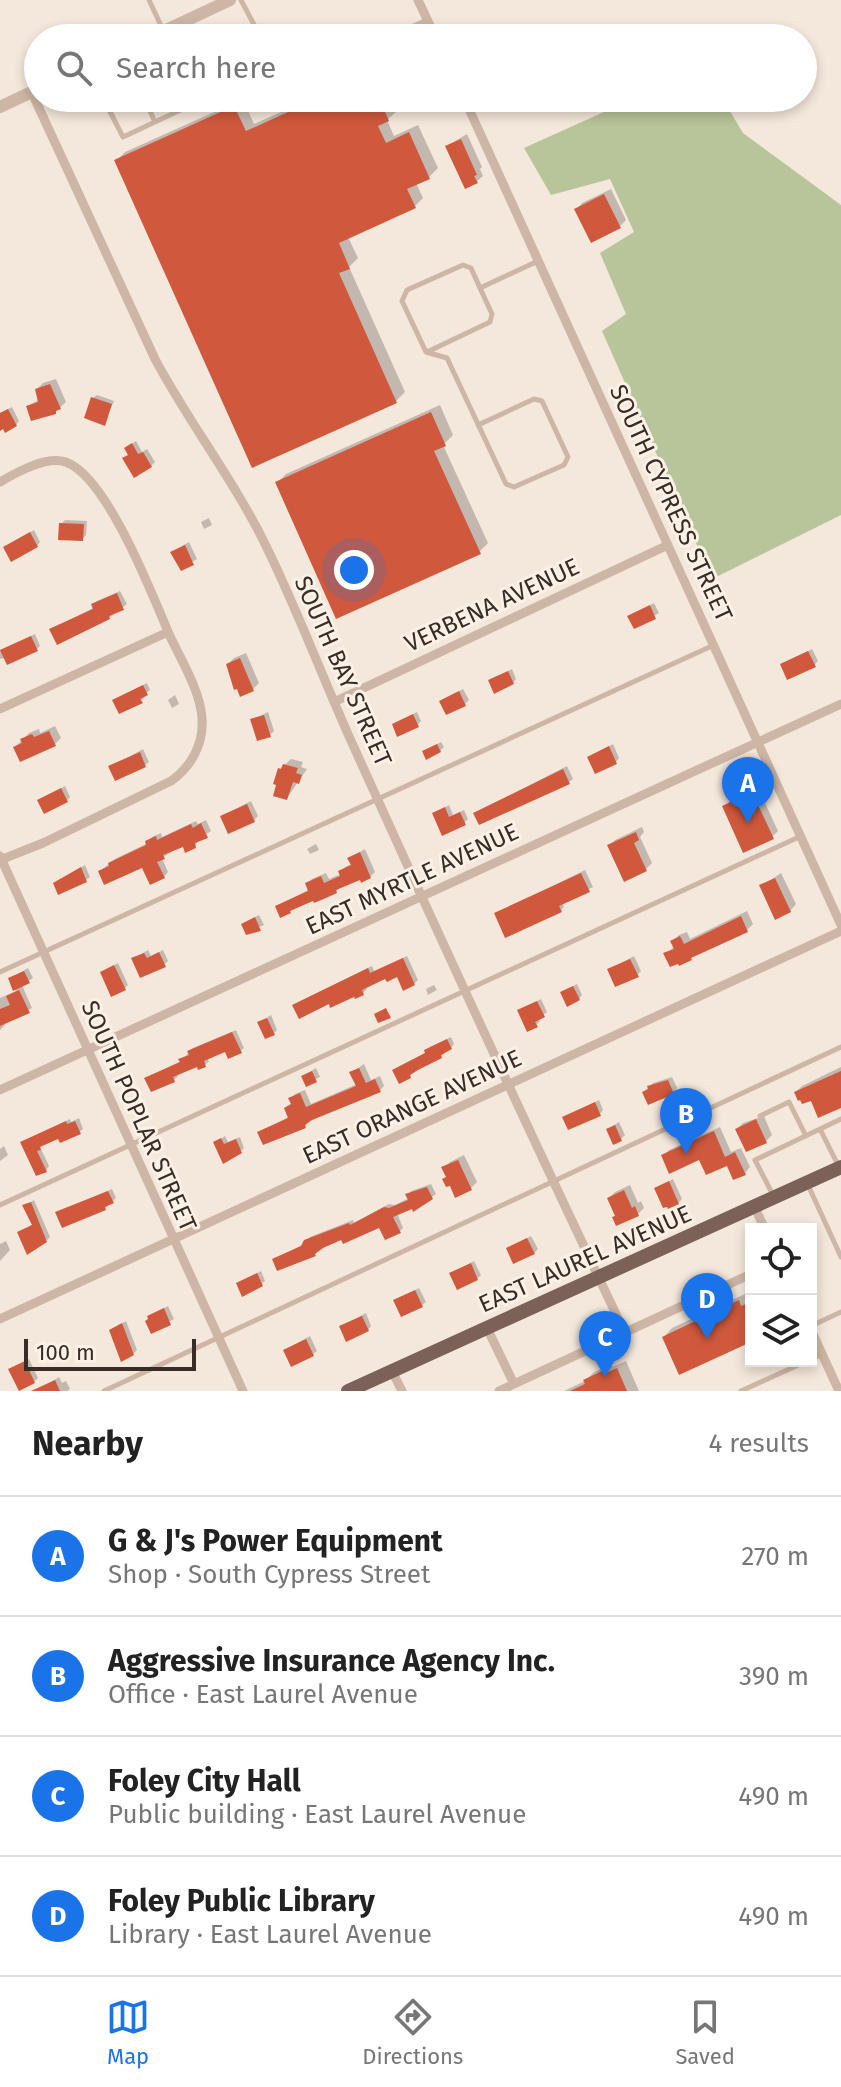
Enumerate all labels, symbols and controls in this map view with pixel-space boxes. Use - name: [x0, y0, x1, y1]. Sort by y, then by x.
- search box: [24, 24, 817, 112]
- icon: search: [52, 46, 96, 90]
- text: Search here: [116, 50, 276, 86]
- street label: SOUTH CYPRESS STREET: [604, 380, 738, 626]
- your location: [334, 550, 374, 590]
- street label: VERBENA AVENUE: [400, 552, 584, 658]
- street label: SOUTH BAY STREET: [289, 572, 398, 771]
- pin: A: [722, 757, 774, 823]
- street label: EAST MYRTLE AVENUE: [301, 817, 523, 941]
- street label: SOUTH POPLAR STREET: [76, 996, 203, 1236]
- street label: EAST ORANGE AVENUE: [298, 1044, 526, 1170]
- pin: B: [660, 1088, 712, 1154]
- street label: EAST LAUREL AVENUE: [474, 1200, 696, 1318]
- map controls: [745, 1223, 817, 1367]
- button: locate: [745, 1223, 817, 1295]
- pin: D: [681, 1273, 733, 1339]
- button: layers: [745, 1295, 817, 1367]
- pin: C: [579, 1311, 631, 1377]
- scale bar: [24, 1335, 196, 1371]
- text: 100 m: [36, 1339, 95, 1366]
- text: Nearby: [32, 1423, 143, 1464]
- text: 4 results: [708, 1428, 809, 1459]
- text: G & J's Power Equipment: [108, 1523, 443, 1559]
- text: A: [50, 1541, 66, 1572]
- text: 270 m: [741, 1541, 809, 1572]
- text: Shop · South Cypress Street: [108, 1559, 430, 1590]
- text: Aggressive Insurance Agency Inc.: [108, 1643, 555, 1679]
- text: B: [50, 1661, 66, 1692]
- text: 390 m: [739, 1661, 809, 1692]
- text: Office · East Laurel Avenue: [108, 1679, 418, 1710]
- text: Foley City Hall: [108, 1763, 301, 1799]
- text: C: [51, 1781, 65, 1812]
- text: 490 m: [738, 1781, 809, 1812]
- text: Public building · East Laurel Avenue: [108, 1799, 526, 1830]
- text: Foley Public Library: [108, 1883, 375, 1919]
- text: D: [50, 1901, 66, 1932]
- text: 490 m: [738, 1901, 809, 1932]
- text: Library · East Laurel Avenue: [108, 1919, 432, 1950]
- tab: Map: [106, 1995, 150, 2070]
- tab: Directions: [362, 1995, 463, 2070]
- tab: Saved: [675, 1995, 735, 2070]

